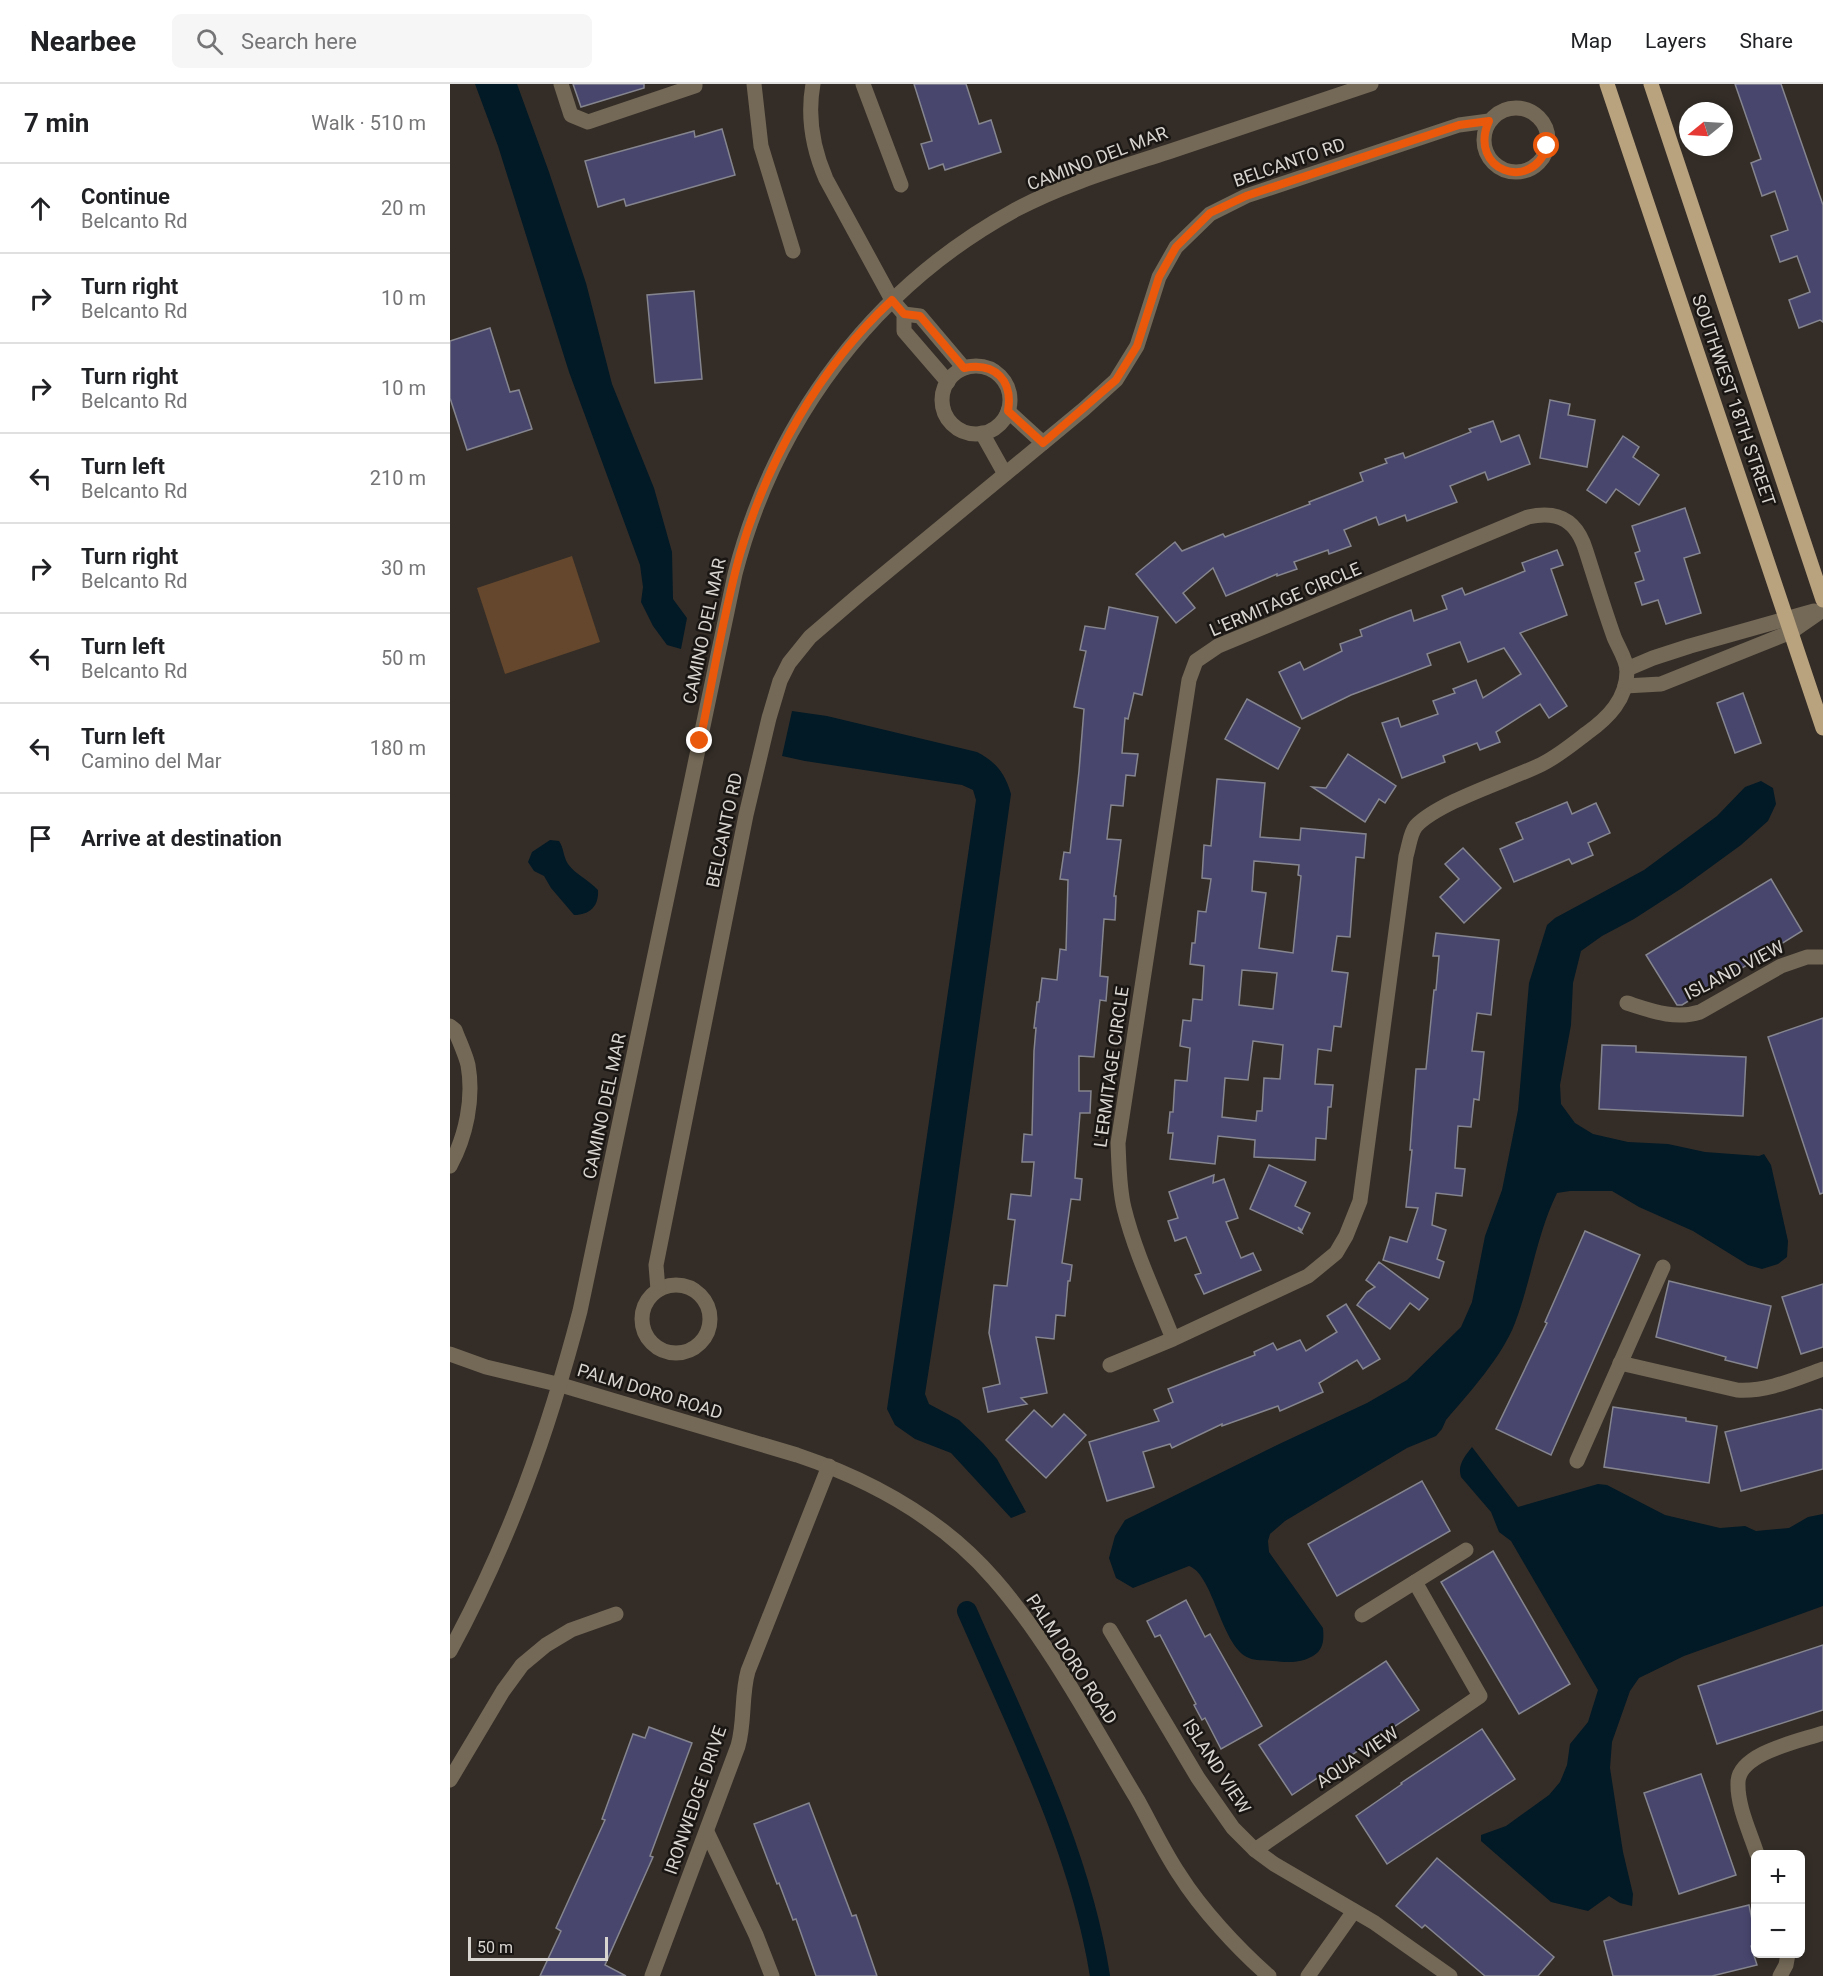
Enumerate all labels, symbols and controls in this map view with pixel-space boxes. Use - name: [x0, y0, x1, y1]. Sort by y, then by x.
- search box: [172, 14, 592, 68]
- text: Nearbee: [30, 25, 136, 58]
- icon: search: [193, 25, 226, 58]
- text: Search here: [241, 29, 357, 54]
- text: Map: [1570, 29, 1612, 53]
- text: Layers: [1645, 29, 1706, 53]
- text: Share: [1739, 29, 1793, 53]
- north arrow: [1679, 102, 1733, 156]
- text: 7 min: [24, 108, 89, 138]
- text: Walk · 510 m: [311, 111, 426, 135]
- street label: CAMINO DEL MAR: [1024, 122, 1170, 194]
- route start: [1533, 132, 1559, 158]
- street label: BELCANTO RD: [1230, 133, 1348, 191]
- text: Continue: [81, 184, 170, 209]
- icon: ahead: [24, 192, 57, 225]
- text: 20 m: [381, 196, 426, 220]
- text: Belcanto Rd: [81, 209, 188, 233]
- text: Turn right: [81, 274, 178, 299]
- icon: right: [24, 282, 57, 315]
- text: 10 m: [381, 286, 426, 310]
- street label: SOUTHWEST 18TH STREET: [1688, 292, 1780, 509]
- text: Belcanto Rd: [81, 299, 188, 323]
- text: Turn right: [81, 364, 178, 389]
- icon: right: [24, 372, 57, 405]
- text: 10 m: [381, 376, 426, 400]
- text: Belcanto Rd: [81, 389, 188, 413]
- text: Turn left: [81, 454, 165, 479]
- icon: left: [24, 462, 57, 495]
- text: 210 m: [370, 466, 426, 490]
- text: Belcanto Rd: [81, 479, 188, 503]
- text: Turn right: [81, 544, 178, 569]
- icon: right: [24, 552, 57, 585]
- text: 30 m: [381, 556, 426, 580]
- street label: CAMINO DEL MAR: [678, 556, 730, 706]
- street label: L'ERMITAGE CIRCLE: [1206, 558, 1364, 640]
- text: Belcanto Rd: [81, 569, 188, 593]
- text: Turn left: [81, 634, 165, 659]
- icon: left: [24, 642, 57, 675]
- text: 50 m: [381, 646, 426, 670]
- text: Belcanto Rd: [81, 659, 188, 683]
- text: Turn left: [81, 724, 165, 749]
- route end: [686, 727, 712, 753]
- icon: left: [24, 732, 57, 765]
- text: 180 m: [370, 736, 426, 760]
- text: Camino del Mar: [81, 749, 222, 773]
- street label: BELCANTO RD: [702, 771, 746, 889]
- icon: arrive: [24, 822, 57, 855]
- text: Arrive at destination: [81, 826, 282, 851]
- street label: ISLAND VIEW: [1681, 936, 1787, 1004]
- street label: L'ERMITAGE CIRCLE: [1089, 985, 1133, 1149]
- street label: CAMINO DEL MAR: [578, 1031, 630, 1181]
- street label: PALM DORO ROAD: [575, 1359, 725, 1423]
- street label: PALM DORO ROAD: [1022, 1590, 1122, 1728]
- street label: ISLAND VIEW: [1179, 1715, 1255, 1817]
- street label: AQUA VIEW: [1312, 1722, 1402, 1792]
- street label: IRONWEDGE DRIVE: [660, 1723, 730, 1877]
- map controls: [1751, 1850, 1805, 1958]
- button: +: [1751, 1850, 1805, 1904]
- button: −: [1751, 1904, 1805, 1958]
- scale bar: [468, 1934, 608, 1962]
- text: 50 m: [477, 1938, 513, 1957]

